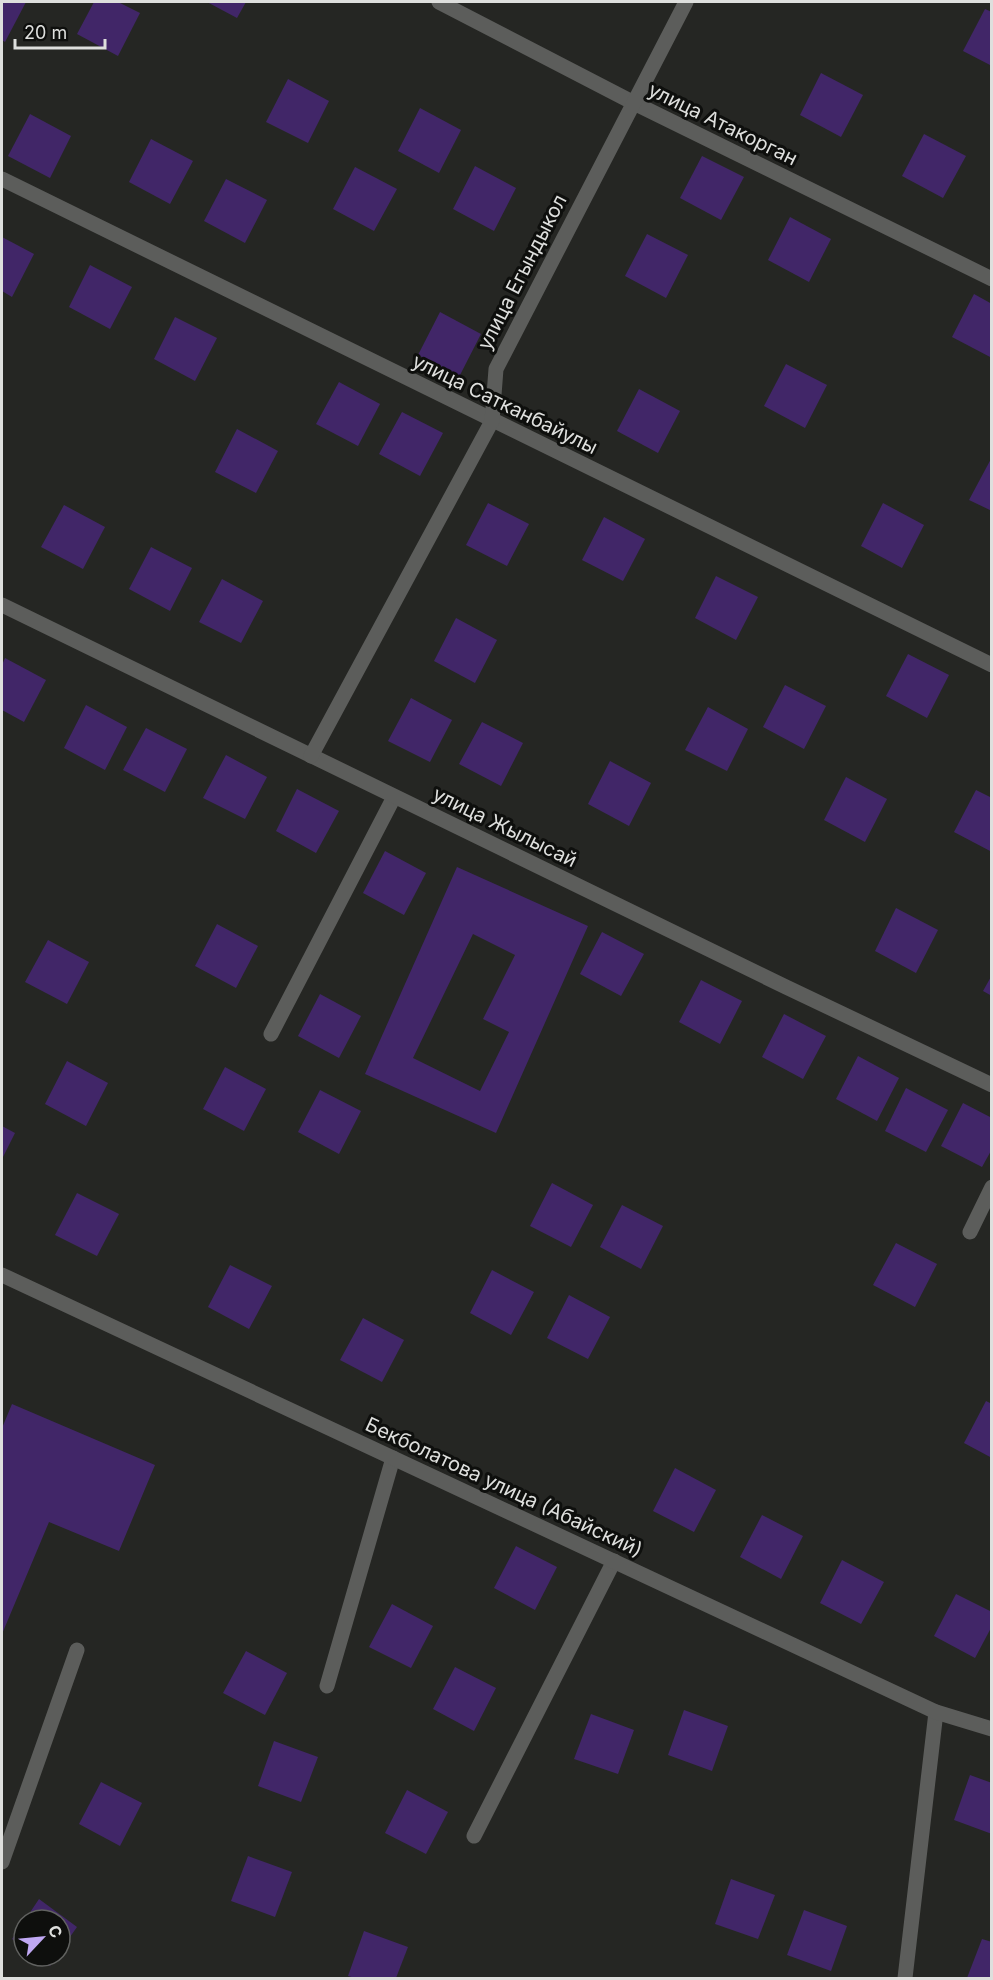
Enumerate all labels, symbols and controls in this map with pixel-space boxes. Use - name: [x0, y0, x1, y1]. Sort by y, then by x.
- scale bar: [15, 12, 105, 50]
- text: 20 m: [24, 22, 67, 43]
- street label: улица Атакорган: [645, 78, 801, 170]
- street label: улица Егындыкол: [472, 190, 572, 354]
- street label: улица Сатканбайулы: [409, 349, 601, 459]
- street label: улица Жылысай: [429, 782, 581, 872]
- street label: Бекболатова улица (Абайский): [362, 1412, 646, 1562]
- north arrow: [12, 1908, 72, 1968]
- text: С: [44, 1922, 67, 1941]

